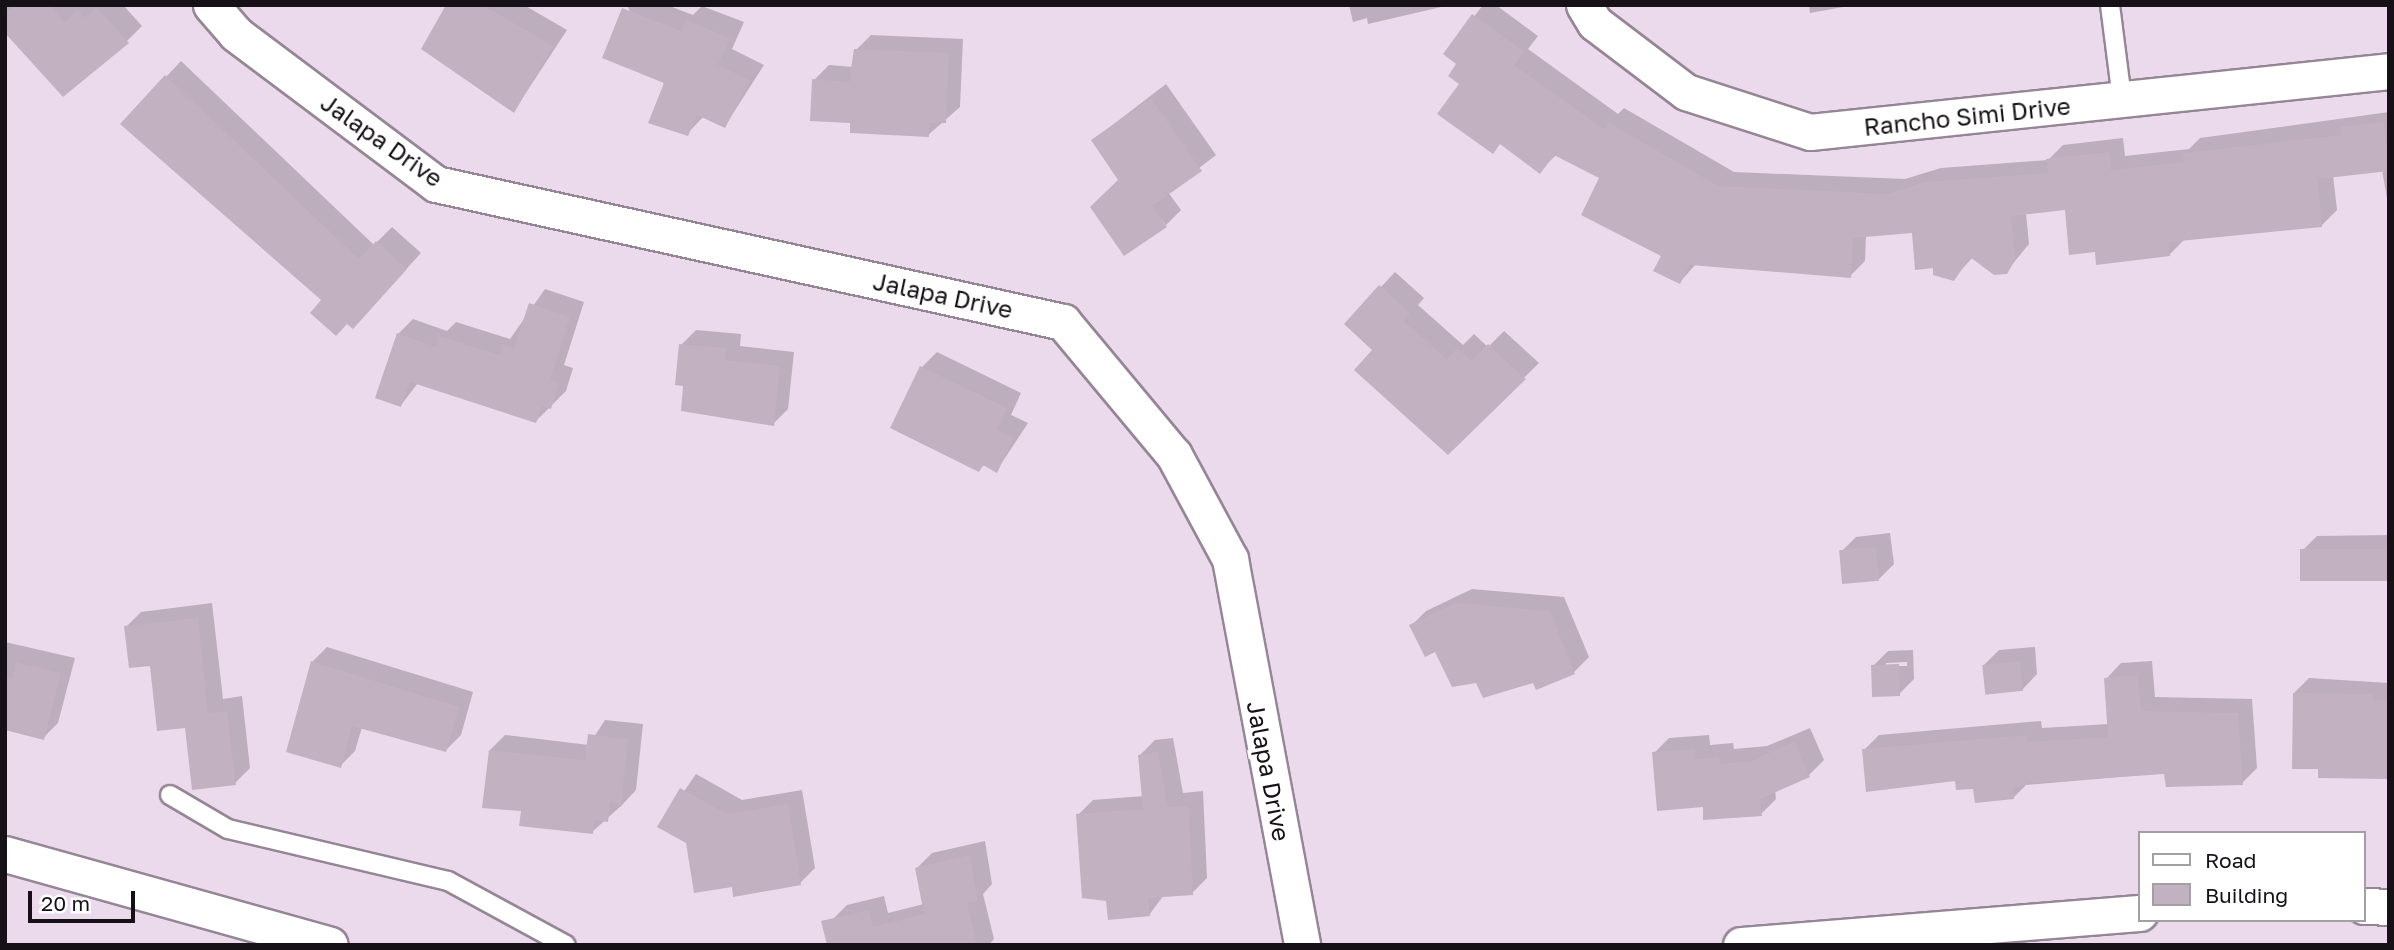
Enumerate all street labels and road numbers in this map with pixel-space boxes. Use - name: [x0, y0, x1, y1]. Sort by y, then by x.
- street label: Jalapa Drive: [316, 88, 448, 192]
- street label: Rancho Simi Drive: [1862, 91, 2072, 141]
- street label: Jalapa Drive: [871, 266, 1015, 324]
- street label: Jalapa Drive: [1241, 699, 1297, 843]

